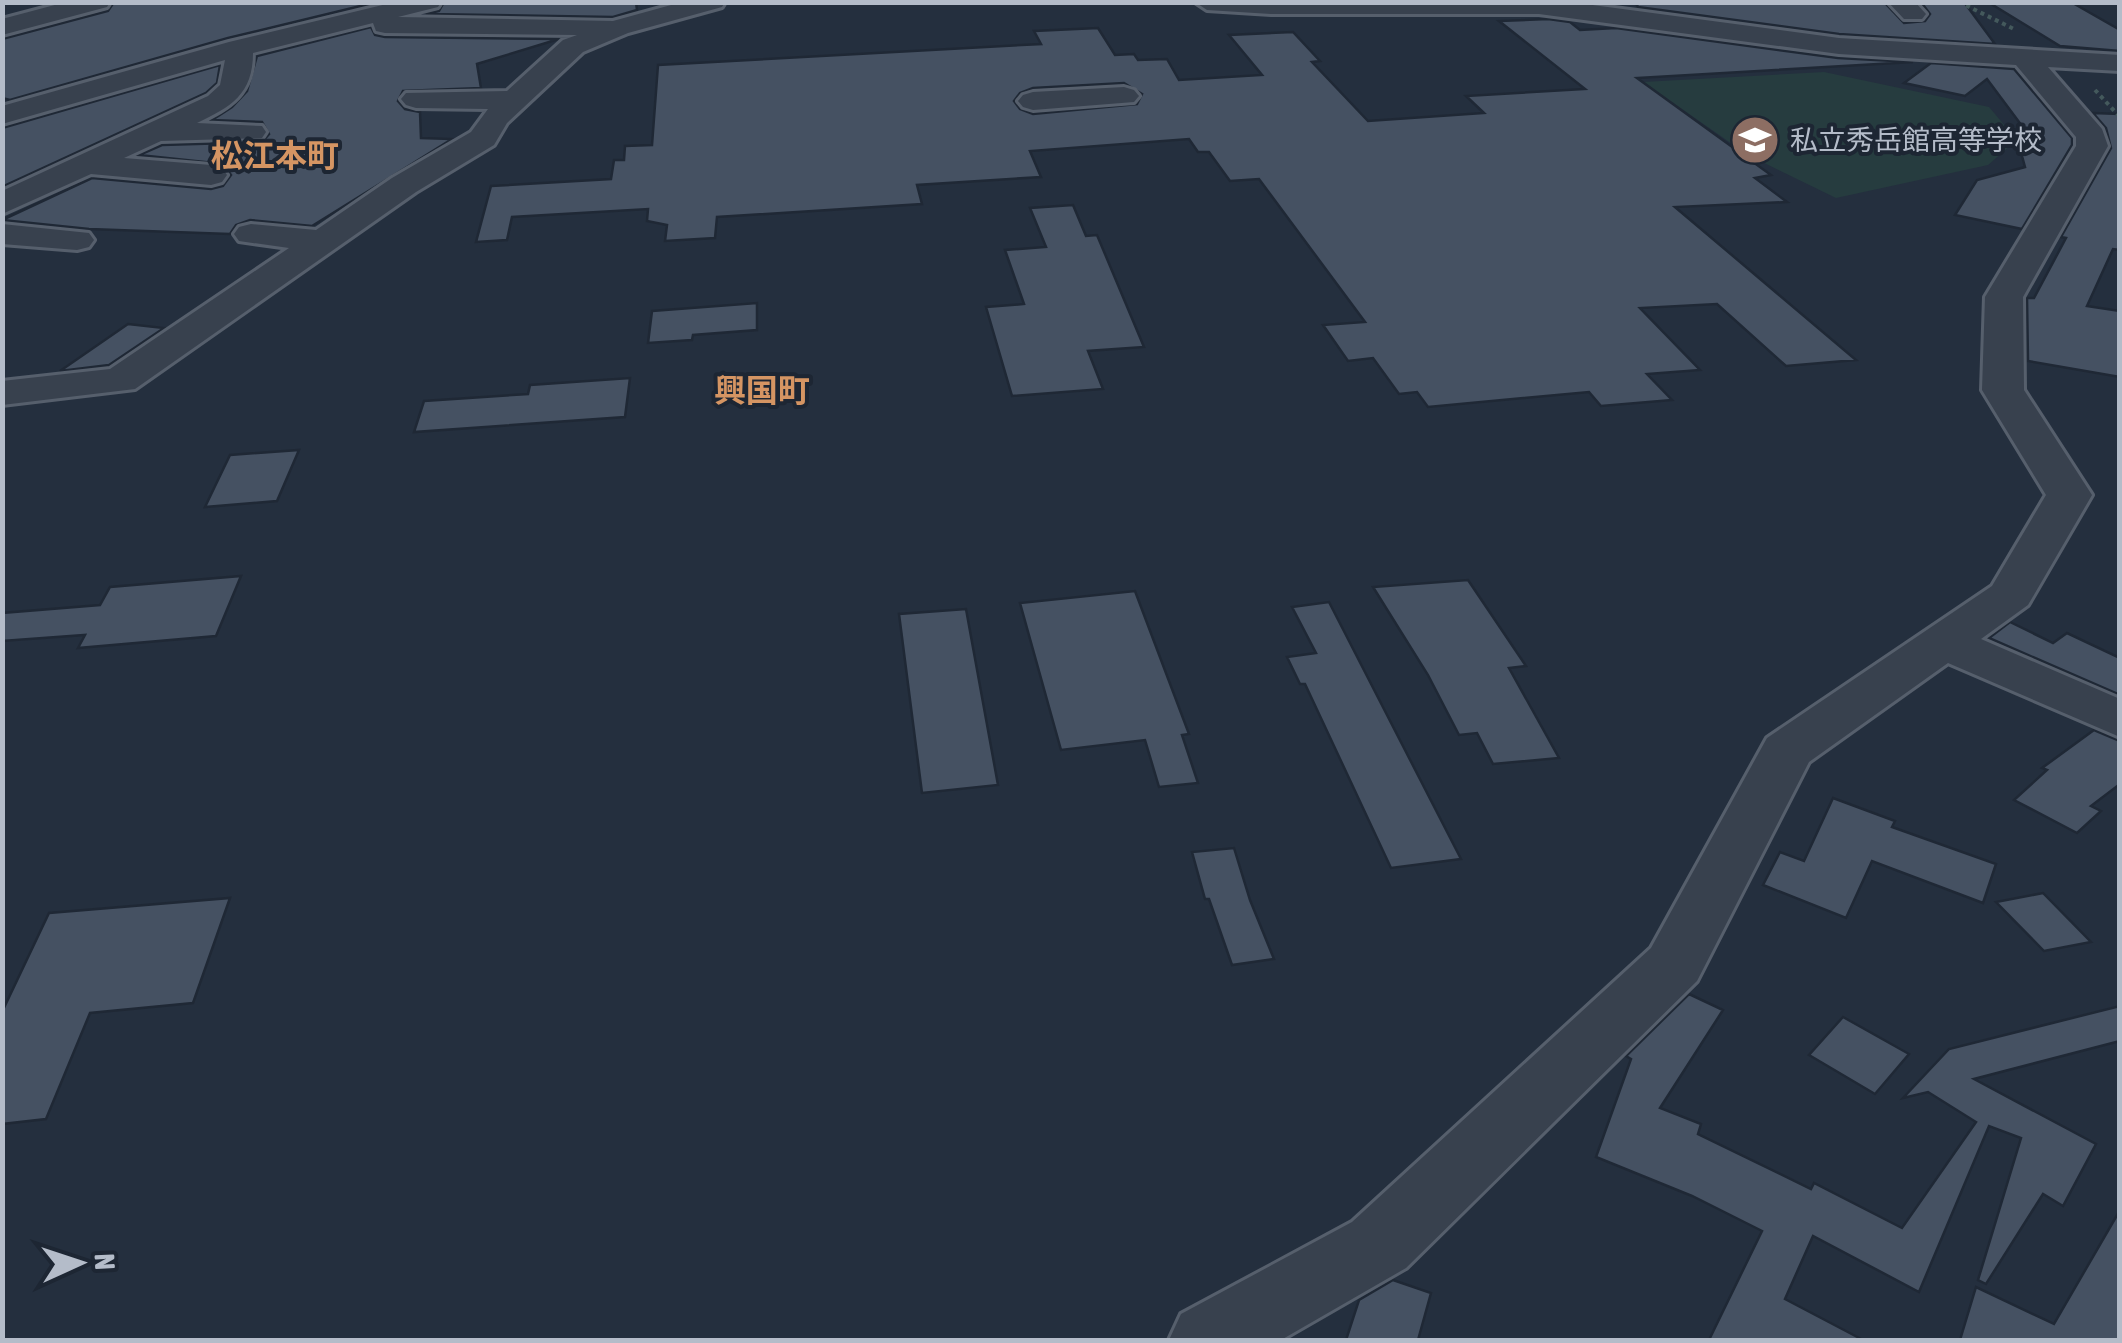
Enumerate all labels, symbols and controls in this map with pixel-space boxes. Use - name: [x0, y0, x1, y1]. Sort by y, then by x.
- school or university icon: 私立秀岳館高等学校: [1729, 114, 1781, 166]
- place label: 私立秀岳館高等学校: [1790, 124, 2042, 156]
- district label: 松江本町: [211, 137, 339, 174]
- district label: 興国町: [714, 372, 810, 409]
- north arrow: [30, 1213, 130, 1313]
- text: N: [89, 1253, 121, 1271]

